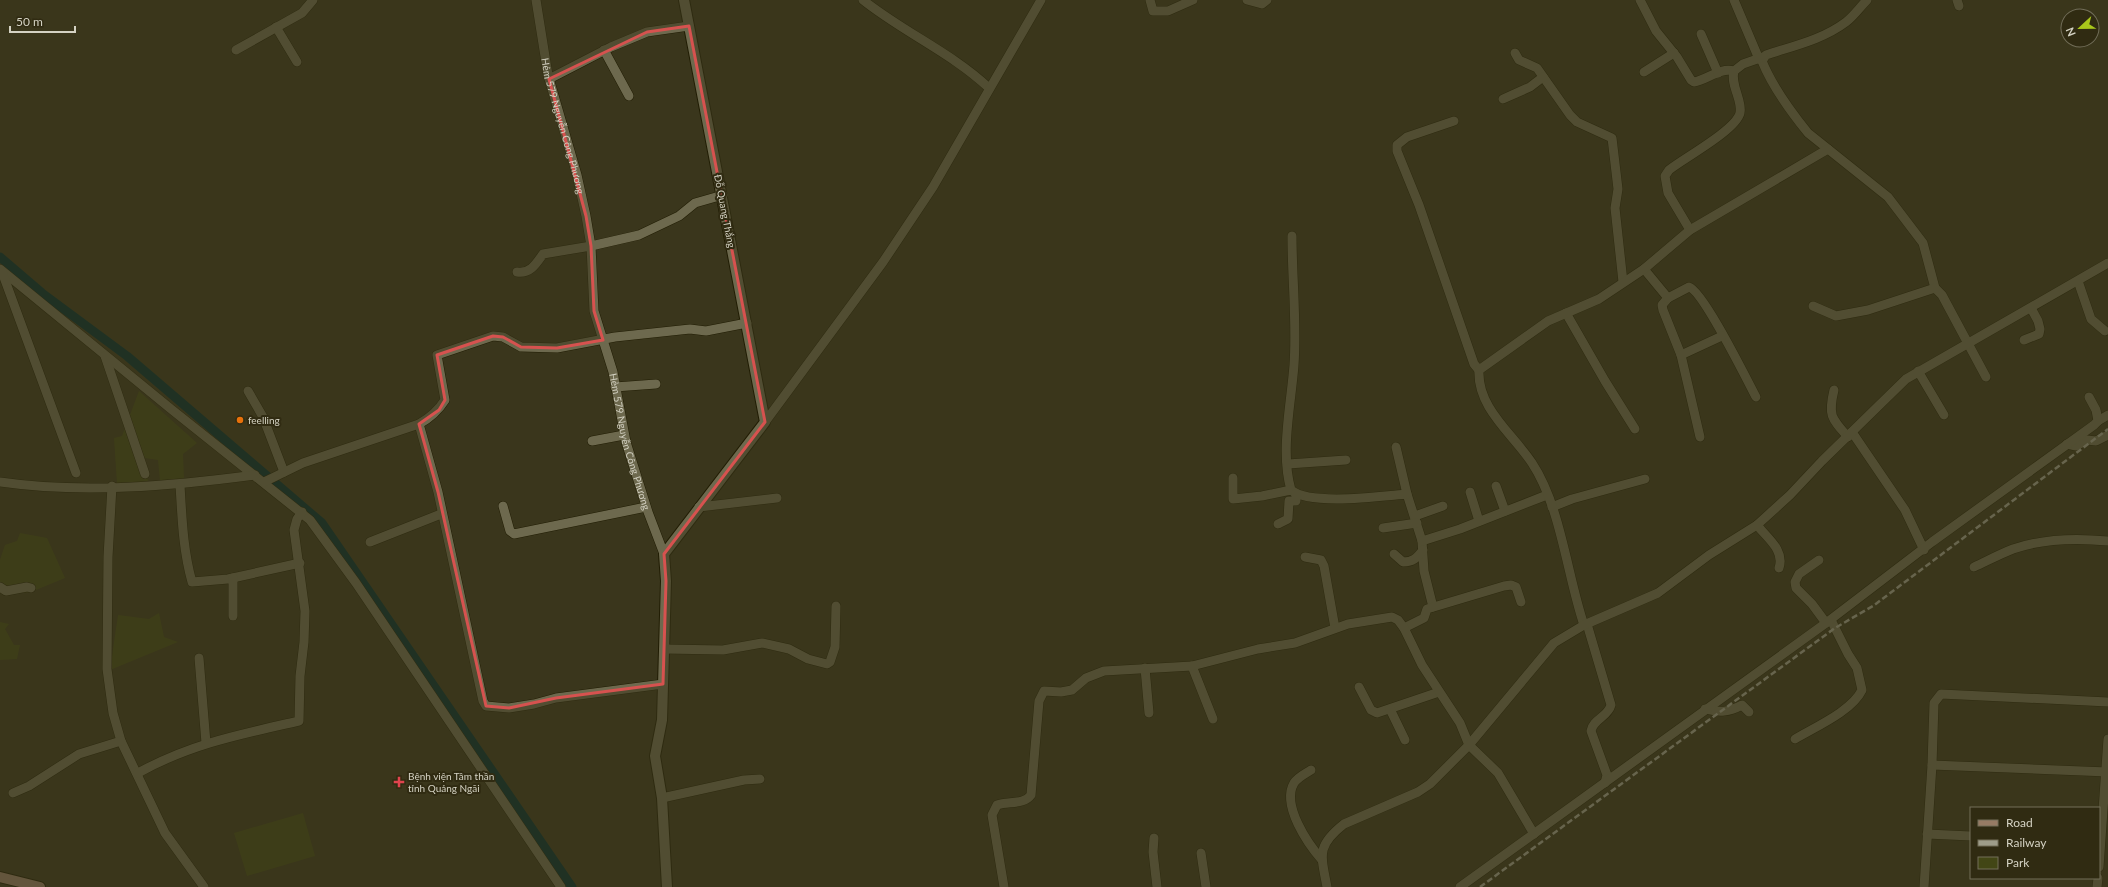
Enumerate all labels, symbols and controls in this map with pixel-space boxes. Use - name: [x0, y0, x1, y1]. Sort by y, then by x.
- scale bar: [10, 8, 75, 34]
- north arrow: [2060, 8, 2100, 48]
- text: 50 m: [16, 14, 43, 29]
- text: N: [2063, 26, 2078, 38]
- street label: Hẻm 579 Nguyễn Công Phương: [539, 57, 587, 195]
- street label: Đỗ Quang Thắng: [712, 173, 738, 249]
- street label: Hẻm 579 Nguyễn Công Phương: [607, 372, 653, 511]
- place label: feelling: [248, 414, 280, 426]
- marker: feelling: [235, 415, 245, 425]
- place label: Bệnh viện Tâm thần tỉnh Quảng Ngãi: [408, 770, 494, 794]
- marker: Bệnh viện Tâm thần tỉnh Quảng Ngãi: [393, 776, 405, 788]
- legend: [1970, 807, 2100, 879]
- text: Road: [2006, 815, 2033, 830]
- text: Railway: [2006, 835, 2047, 850]
- text: Park: [2006, 855, 2030, 870]

